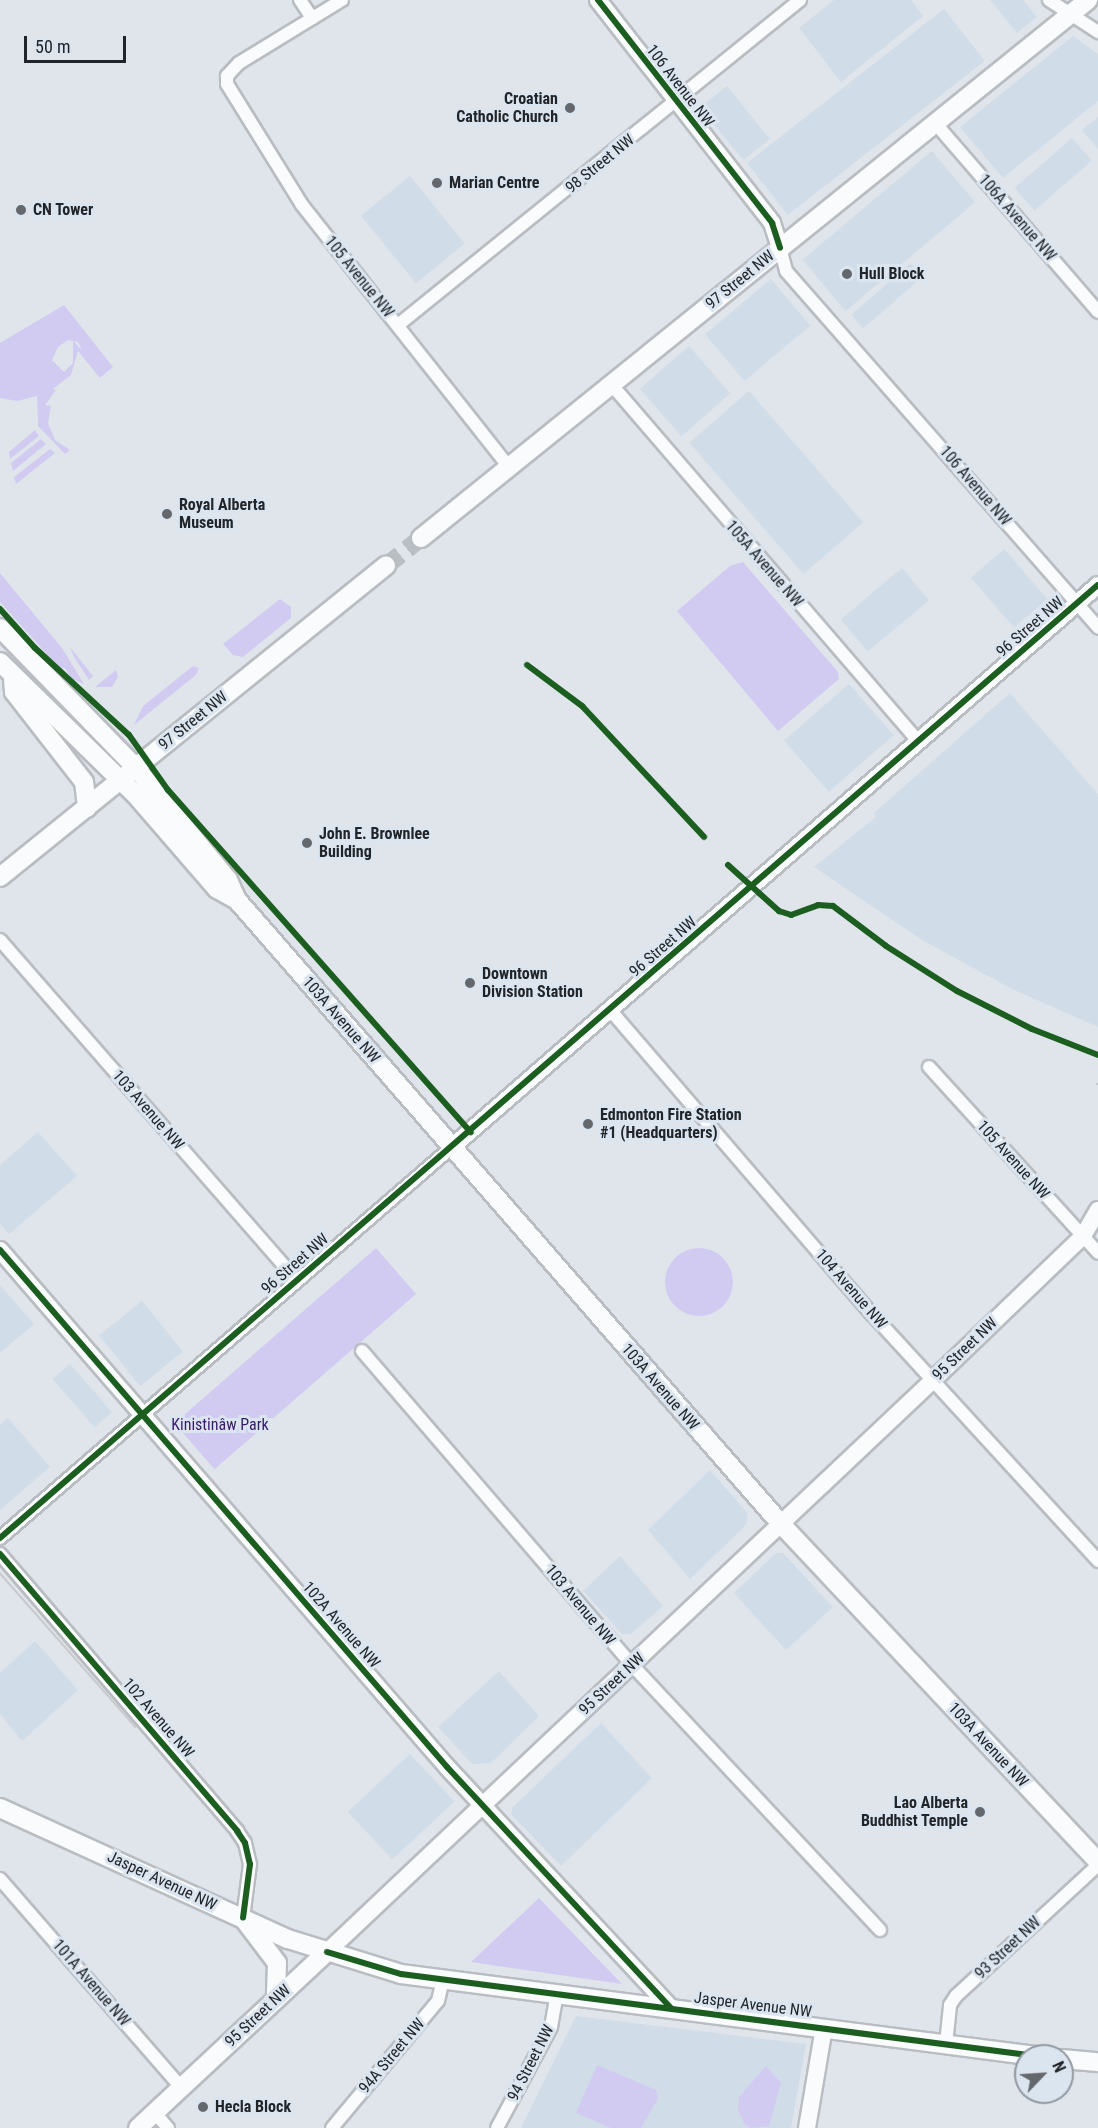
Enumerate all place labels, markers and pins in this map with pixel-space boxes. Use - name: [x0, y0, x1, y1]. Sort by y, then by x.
- place label: Croatian Catholic Church: [456, 89, 558, 127]
- marker: Croatian Catholic Church: [563, 101, 577, 115]
- place label: Marian Centre: [449, 173, 539, 193]
- marker: Marian Centre: [430, 176, 444, 190]
- place label: CN Tower: [33, 200, 94, 220]
- marker: CN Tower: [14, 203, 28, 217]
- place label: Hull Block: [859, 264, 924, 284]
- marker: Hull Block: [840, 267, 854, 281]
- place label: Royal Alberta Museum: [179, 495, 265, 533]
- marker: Royal Alberta Museum: [160, 507, 174, 521]
- place label: John E. Brownlee Building: [319, 824, 430, 862]
- marker: John E. Brownlee Building: [300, 836, 314, 850]
- place label: Downtown Division Station: [482, 964, 583, 1002]
- marker: Downtown Division Station: [463, 976, 477, 990]
- place label: Edmonton Fire Station #1 (Headquarters): [600, 1105, 742, 1143]
- marker: Edmonton Fire Station #1 (Headquarters): [581, 1117, 595, 1131]
- place label: Lao Alberta Buddhist Temple: [860, 1793, 968, 1831]
- marker: Lao Alberta Buddhist Temple: [973, 1805, 987, 1819]
- place label: Hecla Block: [215, 2097, 291, 2117]
- marker: Hecla Block: [196, 2100, 210, 2114]

